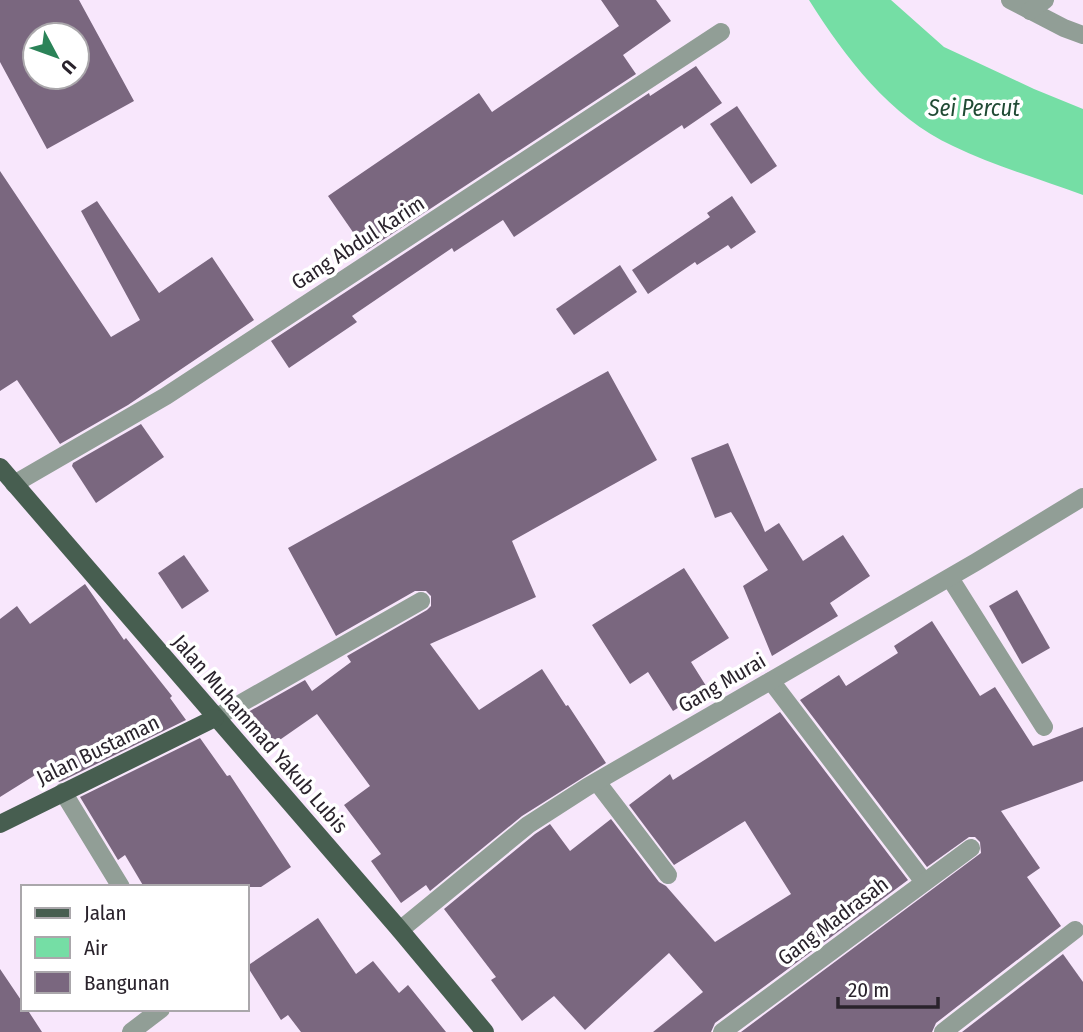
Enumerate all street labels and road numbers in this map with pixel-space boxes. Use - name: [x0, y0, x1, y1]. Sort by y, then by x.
- street label: Gang Abdul Karim: [287, 190, 429, 296]
- street label: Jalan Muhammad Yakub Lubis: [167, 629, 353, 839]
- street label: Gang Murai: [674, 648, 770, 718]
- street label: Jalan Bustaman: [32, 709, 164, 791]
- street label: Gang Madrasah: [773, 871, 893, 971]

